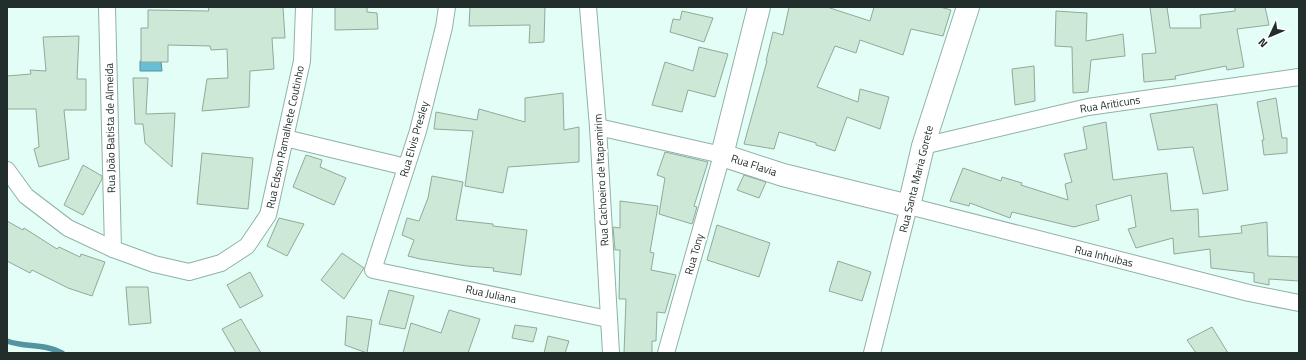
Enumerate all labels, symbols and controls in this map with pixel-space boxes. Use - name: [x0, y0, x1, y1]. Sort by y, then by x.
- north arrow: [1250, 16, 1290, 56]
- text: N: [1254, 35, 1271, 51]
- street label: Rua João Batista de Almeida: [101, 62, 119, 193]
- street label: Rua Edson Ramalhete Coutinho: [262, 64, 308, 210]
- street label: Rua Ariticuns: [1079, 91, 1141, 117]
- street label: Rua Elvis Presley: [395, 98, 433, 179]
- street label: Rua Cachoeiro de Itapemirim: [590, 113, 612, 247]
- street label: Rua Santa Maria Gorete: [895, 123, 937, 234]
- street label: Rua Flavia: [729, 150, 780, 180]
- street label: Rua Tony: [680, 231, 708, 277]
- street label: Rua Inhuibas: [1073, 241, 1135, 271]
- street label: Rua Juliana: [464, 281, 518, 307]

